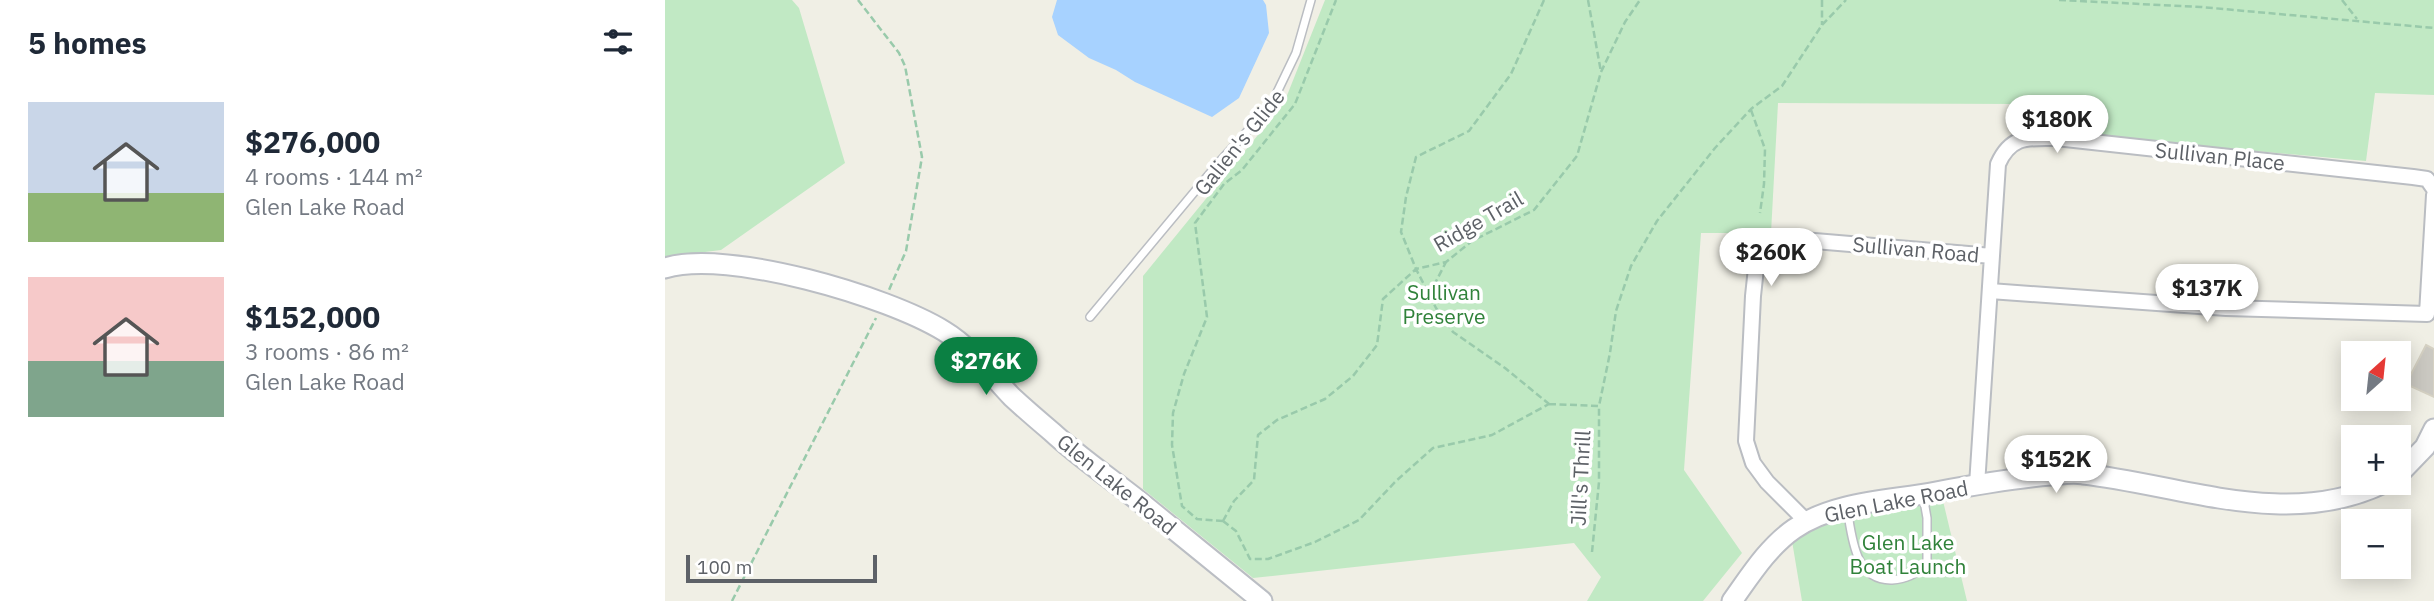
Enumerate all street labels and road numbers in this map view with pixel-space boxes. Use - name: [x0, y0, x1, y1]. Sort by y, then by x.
- street label: Galien's Glide: [1187, 83, 1291, 201]
- street label: Sullivan Place: [2154, 135, 2286, 177]
- street label: Ridge Trail: [1428, 184, 1528, 258]
- street label: Sullivan Road: [1851, 230, 1981, 268]
- street label: Glen Lake Road: [1051, 427, 1183, 541]
- street label: Jill's Thrill: [1564, 429, 1597, 527]
- street label: Glen Lake Road: [1822, 473, 1970, 529]

